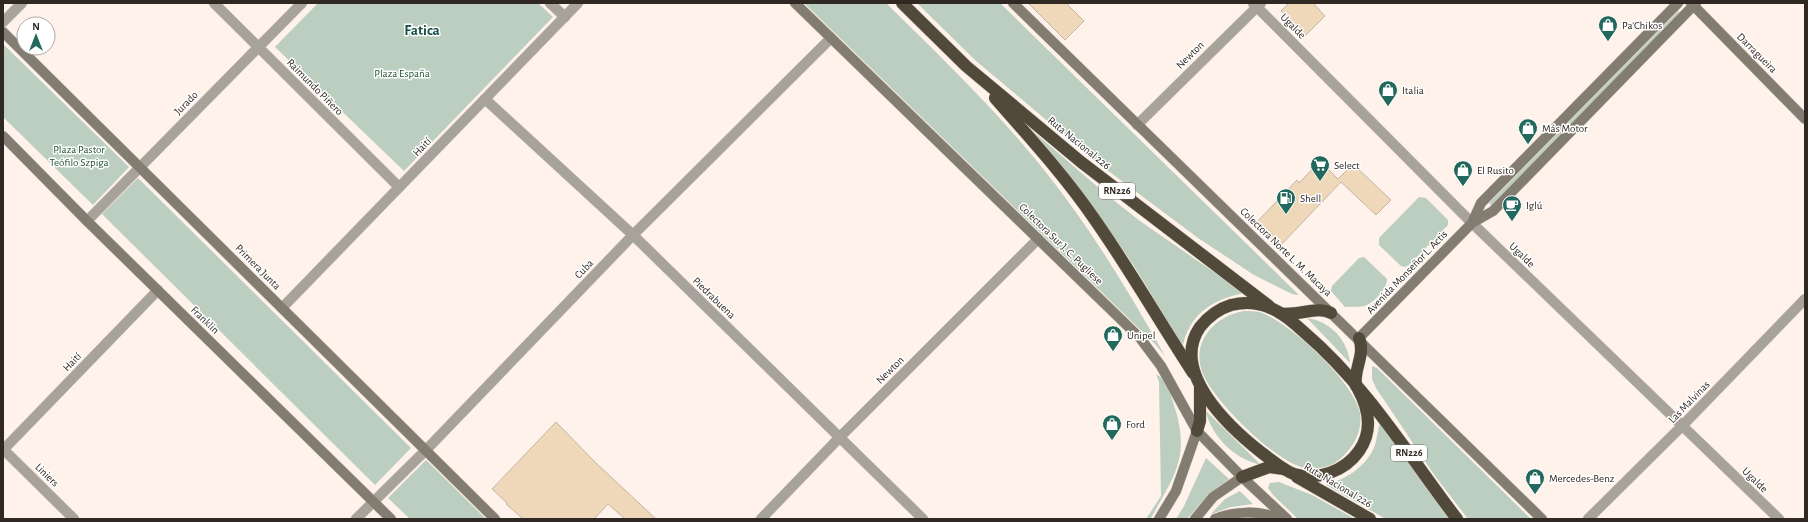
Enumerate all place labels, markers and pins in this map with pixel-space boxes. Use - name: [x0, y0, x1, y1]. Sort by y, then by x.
- shop icon: Pa'Chikos: [1597, 14, 1619, 42]
- place label: Pa'Chikos: [1622, 20, 1662, 31]
- shop icon: Italia: [1377, 79, 1399, 107]
- place label: Italia: [1402, 85, 1424, 96]
- shop icon: Más Motor: [1517, 117, 1539, 145]
- place label: Más Motor: [1542, 123, 1588, 134]
- supermarket icon: Select: [1309, 154, 1331, 182]
- shop icon: El Rusito: [1452, 159, 1474, 187]
- place label: Select: [1334, 160, 1360, 171]
- place label: El Rusito: [1477, 165, 1514, 176]
- fuel station icon: Shell: [1275, 187, 1297, 215]
- place label: Shell: [1300, 193, 1321, 204]
- cafe icon: Iglú: [1501, 194, 1523, 222]
- place label: Iglú: [1526, 200, 1543, 211]
- shop icon: Unipel: [1102, 324, 1124, 352]
- place label: Unipel: [1127, 330, 1155, 341]
- shop icon: Ford: [1101, 413, 1123, 441]
- place label: Ford: [1126, 419, 1145, 430]
- shop icon: Mercedes-Benz: [1524, 467, 1546, 495]
- place label: Mercedes-Benz: [1549, 473, 1615, 484]

